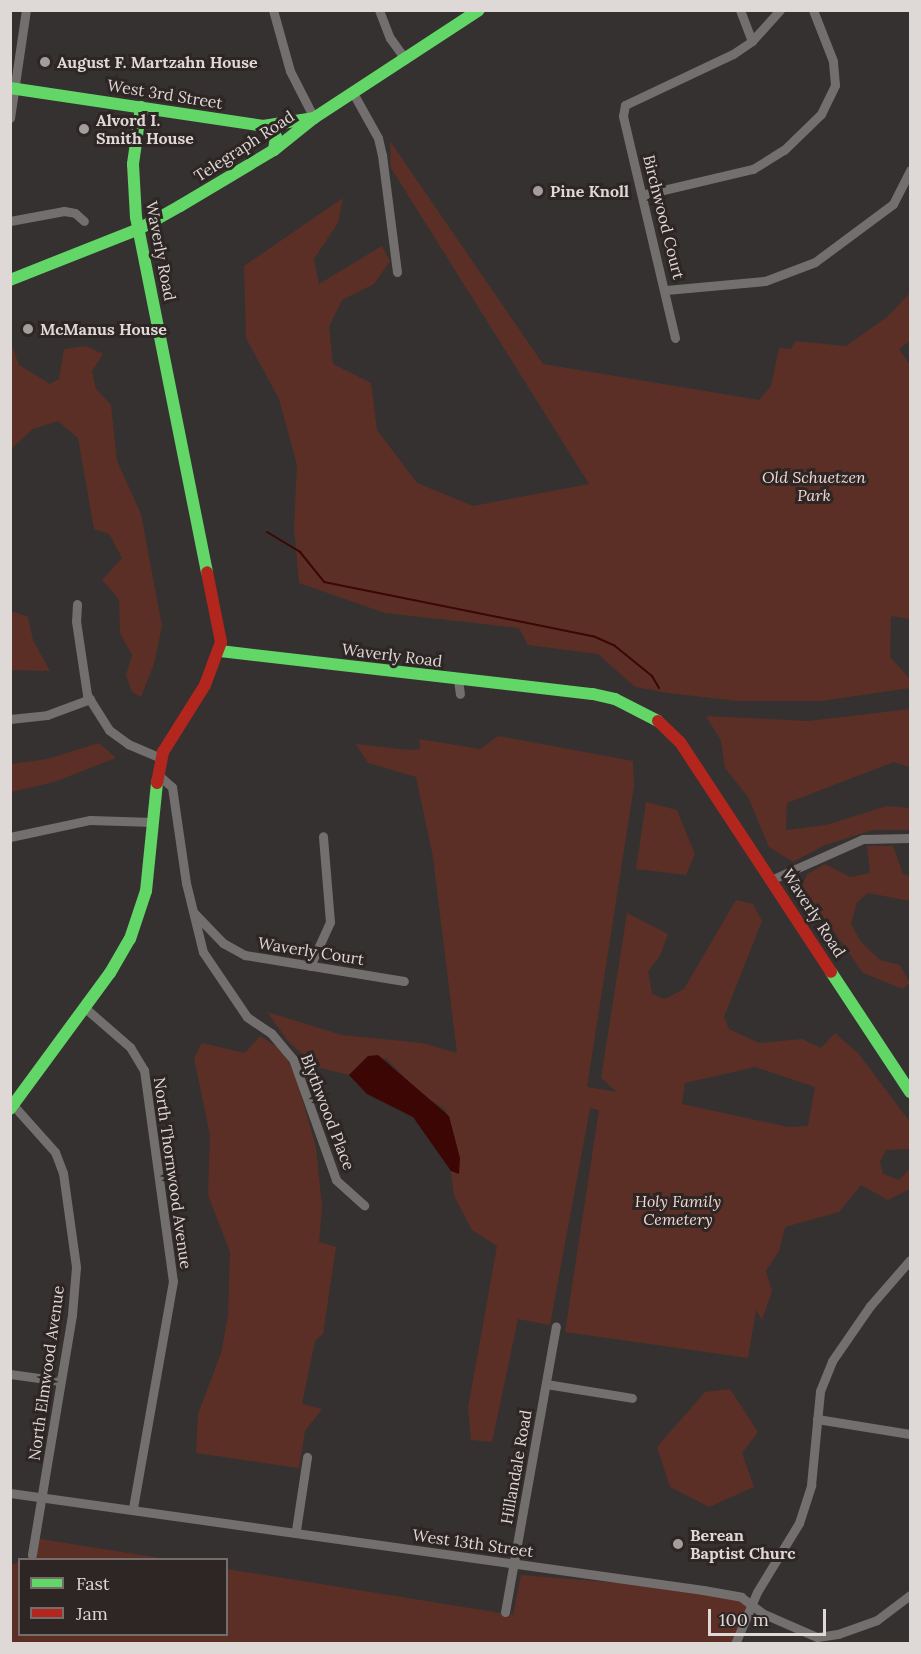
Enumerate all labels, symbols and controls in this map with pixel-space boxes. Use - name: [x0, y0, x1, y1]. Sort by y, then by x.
- place label: August F. Martzahn House: [57, 52, 258, 72]
- marker: August F. Martzahn House: [38, 55, 52, 69]
- street label: West 3rd Street: [106, 75, 224, 113]
- street label: Telegraph Road: [190, 106, 298, 186]
- place label: Alvord I. Smith House: [96, 110, 194, 148]
- marker: Alvord I. Smith House: [77, 122, 91, 136]
- street label: Birchwood Court: [639, 153, 689, 281]
- place label: Pine Knoll: [550, 181, 629, 201]
- marker: Pine Knoll: [531, 184, 545, 198]
- street label: Waverly Road: [142, 200, 180, 302]
- place label: McManus House: [40, 319, 167, 339]
- marker: McManus House: [21, 322, 35, 336]
- park label: Old Schuetzen Park: [762, 467, 866, 505]
- street label: Waverly Road: [341, 639, 443, 671]
- street label: Waverly Road: [778, 865, 850, 961]
- street label: Waverly Court: [257, 933, 365, 969]
- street label: Blythwood Place: [297, 1051, 359, 1173]
- street label: North Thornwood Avenue: [150, 1076, 196, 1270]
- park label: Holy Family Cemetery: [635, 1191, 721, 1229]
- street label: North Elmwood Avenue: [24, 1284, 68, 1462]
- street label: Hillandale Road: [496, 1408, 536, 1526]
- street label: West 13th Street: [411, 1525, 535, 1561]
- place label: Berean Baptist Churc: [690, 1525, 796, 1563]
- marker: Berean Baptist Churc: [671, 1537, 685, 1551]
- legend: [18, 1558, 228, 1636]
- text: Fast: [76, 1572, 110, 1595]
- scale bar: [711, 1597, 830, 1635]
- text: Jam: [76, 1602, 108, 1625]
- text: 100 m: [719, 1608, 769, 1631]

